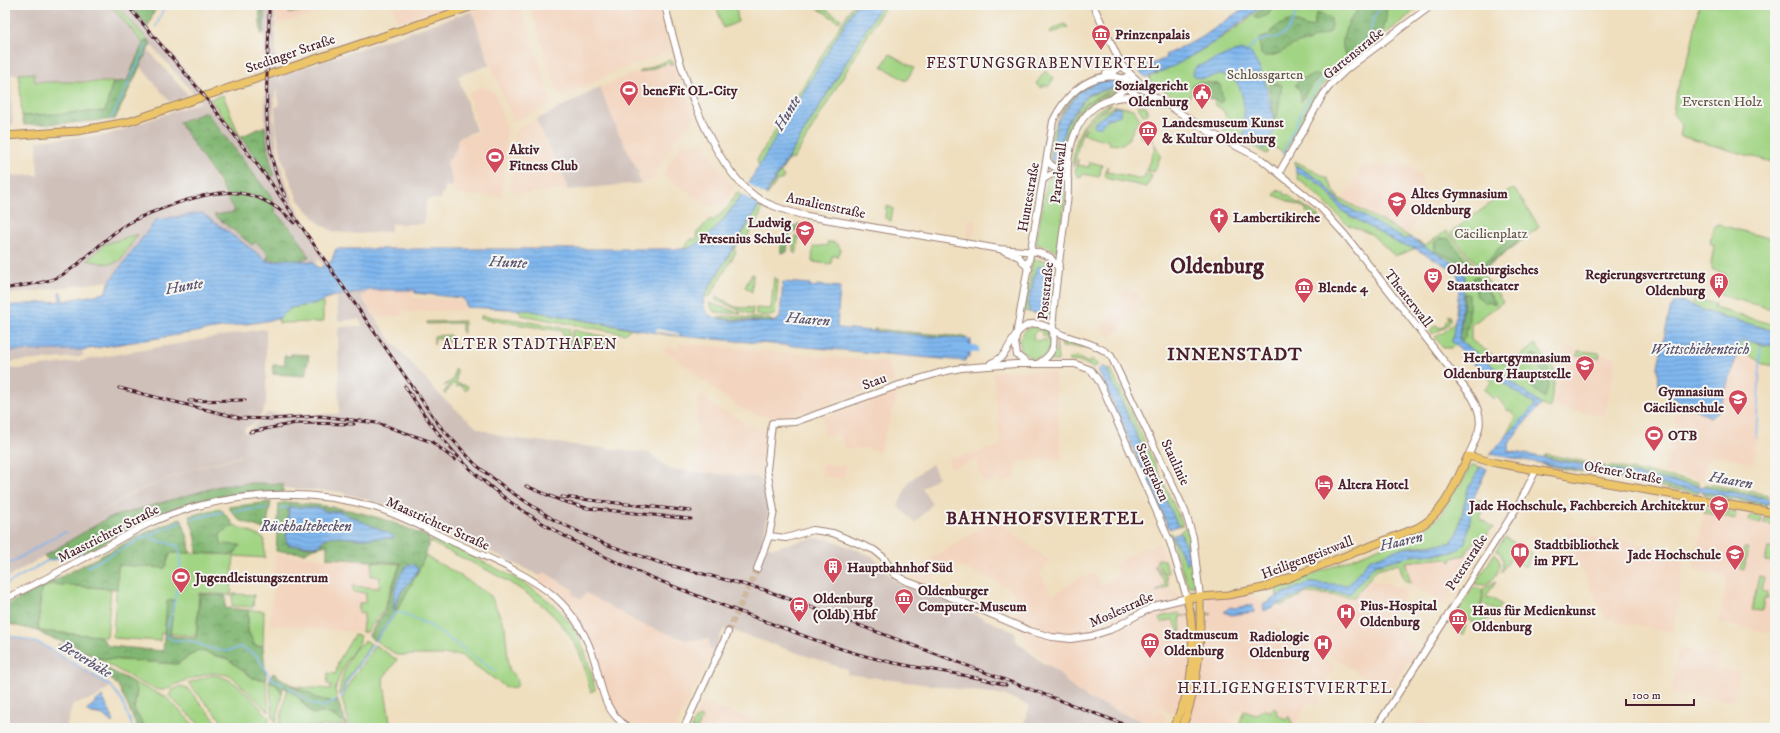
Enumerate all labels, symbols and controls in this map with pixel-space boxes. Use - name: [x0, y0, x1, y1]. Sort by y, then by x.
- museum icon: Prinzenpalais: [1090, 23, 1112, 51]
- street label: Gartenstraße: [1320, 24, 1388, 84]
- place label: Prinzenpalais: [1115, 26, 1190, 44]
- street label: Stedinger Straße: [243, 30, 338, 78]
- district label: FESTUNGSGRABENVIERTEL: [926, 54, 1160, 73]
- park label: Schlossgarten: [1227, 66, 1304, 84]
- place label: Sozialgericht Oldenburg: [1115, 77, 1189, 111]
- sports icon: beneFit OL-City: [618, 79, 640, 107]
- place label: beneFit OL-City: [642, 82, 738, 100]
- public building icon: Sozialgericht Oldenburg: [1191, 82, 1213, 110]
- water label: Hunte: [769, 91, 806, 135]
- park label: Eversten Holz: [1682, 93, 1762, 111]
- place label: Landesmuseum Kunst & Kultur Oldenburg: [1162, 114, 1284, 148]
- museum icon: Landesmuseum Kunst & Kultur Oldenburg: [1137, 119, 1159, 147]
- place label: Aktiv Fitness Club: [508, 141, 578, 175]
- street label: Paradewall: [1047, 141, 1071, 205]
- sports icon: Aktiv Fitness Club: [484, 146, 506, 174]
- street label: Huntestraße: [1014, 161, 1044, 233]
- place label: Altes Gymnasium Oldenburg: [1410, 185, 1508, 219]
- street label: Amalienstraße: [784, 189, 867, 223]
- school or university icon: Altes Gymnasium Oldenburg: [1386, 190, 1408, 218]
- church icon: Lambertikirche: [1208, 206, 1230, 234]
- place label: Lambertikirche: [1233, 209, 1320, 227]
- place label: Ludwig Fresenius Schule: [699, 214, 792, 248]
- school or university icon: Ludwig Fresenius Schule: [794, 219, 816, 247]
- park label: Cäcilienplatz: [1454, 225, 1528, 243]
- water label: Hunte: [487, 252, 528, 273]
- district label: Oldenburg: [1170, 253, 1265, 280]
- street label: Poststraße: [1034, 261, 1058, 321]
- place label: Oldenburgisches Staatstheater: [1447, 261, 1539, 295]
- street label: Theaterwall: [1380, 266, 1437, 332]
- theatre icon: Oldenburgisches Staatstheater: [1422, 266, 1444, 294]
- place label: Regierungsvertretung Oldenburg: [1585, 266, 1706, 300]
- building icon: Regierungsvertretung Oldenburg: [1708, 271, 1730, 299]
- water label: Hunte: [163, 274, 205, 299]
- museum icon: Blende 4: [1293, 276, 1315, 304]
- place label: Blende 4: [1318, 279, 1369, 297]
- water label: Haaren: [784, 308, 831, 331]
- district label: ALTER STADTHAFEN: [442, 335, 618, 354]
- water label: Wittschiebenteich: [1651, 340, 1750, 359]
- district label: INNENSTADT: [1167, 344, 1303, 366]
- place label: Herbartgymnasium Oldenburg Hauptstelle: [1443, 349, 1571, 383]
- school or university icon: Herbartgymnasium Oldenburg Hauptstelle: [1574, 354, 1596, 382]
- street label: Stau: [860, 369, 889, 395]
- place label: Gymnasium Cäcilienschule: [1644, 383, 1724, 417]
- school or university icon: Gymnasium Cäcilienschule: [1727, 388, 1749, 416]
- sports icon: OTB: [1643, 424, 1665, 452]
- place label: OTB: [1668, 427, 1698, 445]
- street label: Staulinie: [1157, 436, 1194, 489]
- street label: Staugraben: [1131, 440, 1173, 505]
- street label: Ofener Straße: [1583, 457, 1663, 489]
- water label: Haaren: [1707, 467, 1755, 494]
- hotel icon: Altera Hotel: [1313, 473, 1335, 501]
- place label: Altera Hotel: [1337, 476, 1409, 494]
- street label: Maastrichter Straße: [383, 493, 492, 555]
- school or university icon: Jade Hochschule, Fachbereich Architektur: [1708, 494, 1730, 522]
- place label: Jade Hochschule, Fachbereich Architektur: [1467, 497, 1706, 515]
- street label: Maastrichter Straße: [55, 500, 162, 567]
- district label: BAHNHOFSVIERTEL: [946, 508, 1144, 530]
- water label: Rückhaltebecken: [259, 517, 352, 536]
- water label: Haaren: [1377, 527, 1425, 556]
- street label: Peterstraße: [1442, 531, 1492, 594]
- street label: Heiligengeistwall: [1259, 532, 1357, 584]
- place label: Stadtbibliothek im PFL: [1534, 536, 1620, 570]
- library icon: Stadtbibliothek im PFL: [1509, 541, 1531, 569]
- school or university icon: Jade Hochschule: [1724, 543, 1746, 571]
- place label: Jade Hochschule: [1626, 546, 1721, 564]
- building icon: Hauptbahnhof Süd: [822, 556, 844, 584]
- place label: Hauptbahnhof Süd: [847, 559, 954, 577]
- sports icon: Jugendleistungszentrum: [170, 566, 192, 594]
- place label: Jugendleistungszentrum: [193, 569, 329, 587]
- place label: Oldenburger Computer-Museum: [918, 582, 1027, 616]
- museum icon: Oldenburger Computer-Museum: [893, 587, 915, 615]
- street label: Moslestraße: [1086, 588, 1157, 632]
- place label: Oldenburg (Oldb) Hbf: [813, 590, 878, 624]
- station icon: Oldenburg (Oldb) Hbf: [788, 595, 810, 623]
- place label: Pius-Hospital Oldenburg: [1360, 597, 1438, 631]
- hospital icon: Pius-Hospital Oldenburg: [1335, 602, 1357, 630]
- place label: Haus für Medienkunst Oldenburg: [1472, 602, 1596, 636]
- museum icon: Haus für Medienkunst Oldenburg: [1447, 607, 1469, 635]
- place label: Stadtmuseum Oldenburg: [1164, 626, 1239, 660]
- place label: Radiologie Oldenburg: [1249, 628, 1310, 662]
- museum icon: Stadtmuseum Oldenburg: [1139, 631, 1161, 659]
- hospital icon: Radiologie Oldenburg: [1312, 633, 1334, 661]
- water label: Beverbäke: [55, 636, 116, 683]
- district label: HEILIGENGEISTVIERTEL: [1177, 679, 1393, 698]
- scale bar: [1626, 681, 1694, 707]
- text: 100 m: [1632, 688, 1661, 703]

